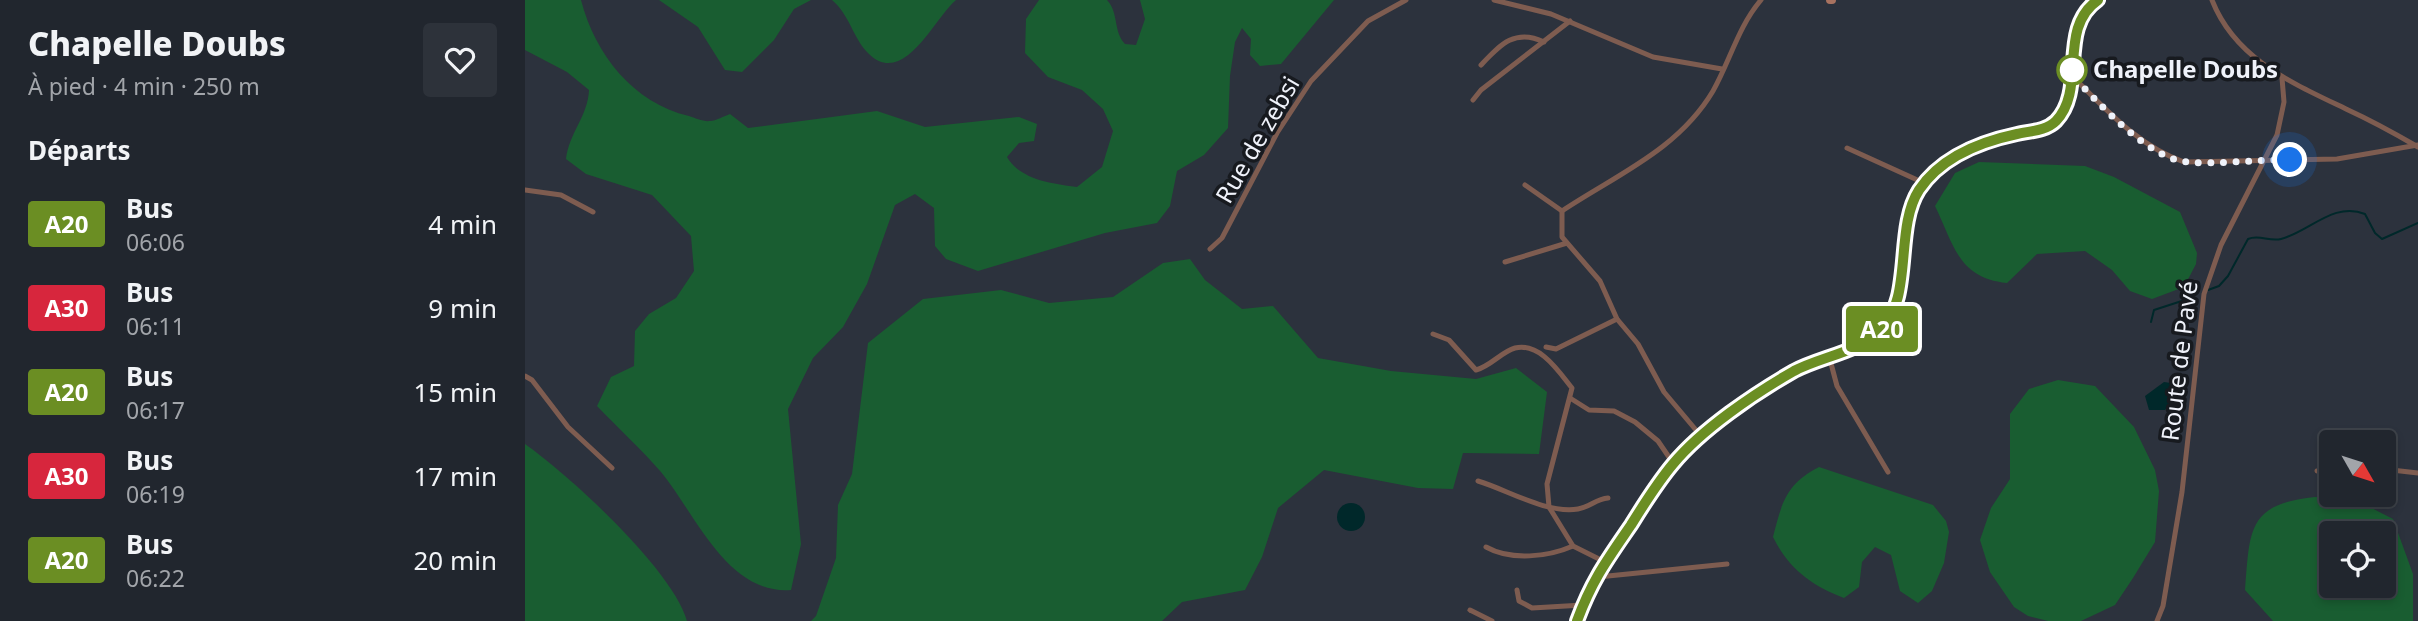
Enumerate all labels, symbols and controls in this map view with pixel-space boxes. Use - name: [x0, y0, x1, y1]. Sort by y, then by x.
- text: Chapelle Doubs: [28, 21, 286, 66]
- button: heart: [423, 23, 497, 97]
- place label: Chapelle Doubs: [2093, 52, 2278, 85]
- marker: Chapelle Doubs: [2057, 55, 2087, 85]
- text: À pied · 4 min · 250 m: [28, 70, 260, 102]
- street label: Rue de zebsi: [1207, 70, 1306, 209]
- text: Départs: [28, 132, 131, 168]
- your location: [2272, 142, 2307, 177]
- text: Bus: [126, 190, 173, 226]
- text: 4 min: [428, 206, 497, 242]
- text: A20: [44, 207, 89, 240]
- text: 06:06: [126, 226, 185, 258]
- text: Bus: [126, 274, 173, 310]
- street label: Route de Pavé: [2152, 279, 2205, 443]
- text: 9 min: [428, 290, 497, 326]
- text: A30: [44, 291, 89, 324]
- line badge: A20: [1842, 306, 1922, 352]
- text: 06:11: [126, 310, 185, 342]
- text: A20: [1860, 312, 1904, 345]
- text: Bus: [126, 358, 173, 394]
- text: 15 min: [413, 374, 497, 410]
- text: A20: [44, 375, 89, 408]
- text: 06:17: [126, 394, 185, 426]
- north arrow: [2319, 430, 2396, 508]
- map controls: [2319, 430, 2396, 598]
- text: Bus: [126, 442, 173, 478]
- text: 17 min: [413, 458, 497, 494]
- text: A30: [44, 459, 89, 492]
- text: 06:19: [126, 478, 185, 510]
- button: locate: [2319, 521, 2396, 598]
- text: Bus: [126, 526, 173, 562]
- text: 20 min: [413, 542, 497, 578]
- text: A20: [44, 543, 89, 576]
- text: 06:22: [126, 562, 185, 594]

